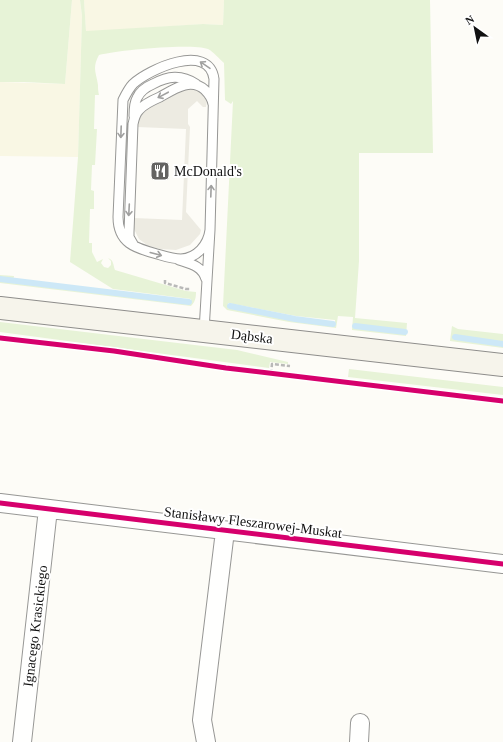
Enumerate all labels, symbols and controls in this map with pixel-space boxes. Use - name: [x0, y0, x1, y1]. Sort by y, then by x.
- north arrow: [455, 8, 495, 48]
- text: N: [463, 12, 476, 27]
- one-way arrow: [199, 61, 211, 69]
- one-way arrow: [157, 92, 169, 99]
- one-way arrow: [117, 125, 125, 138]
- restaurant icon: McDonald's: [149, 160, 171, 182]
- place label: McDonald's: [174, 164, 242, 179]
- one-way arrow: [207, 185, 215, 198]
- one-way arrow: [126, 203, 133, 216]
- one-way arrow: [149, 251, 162, 258]
- street label: Dąbska: [230, 326, 274, 347]
- street label: Stanisławy Fleszarowej-Muskat: [163, 504, 343, 541]
- street label: Ignacego Krasickiego: [21, 564, 50, 688]

